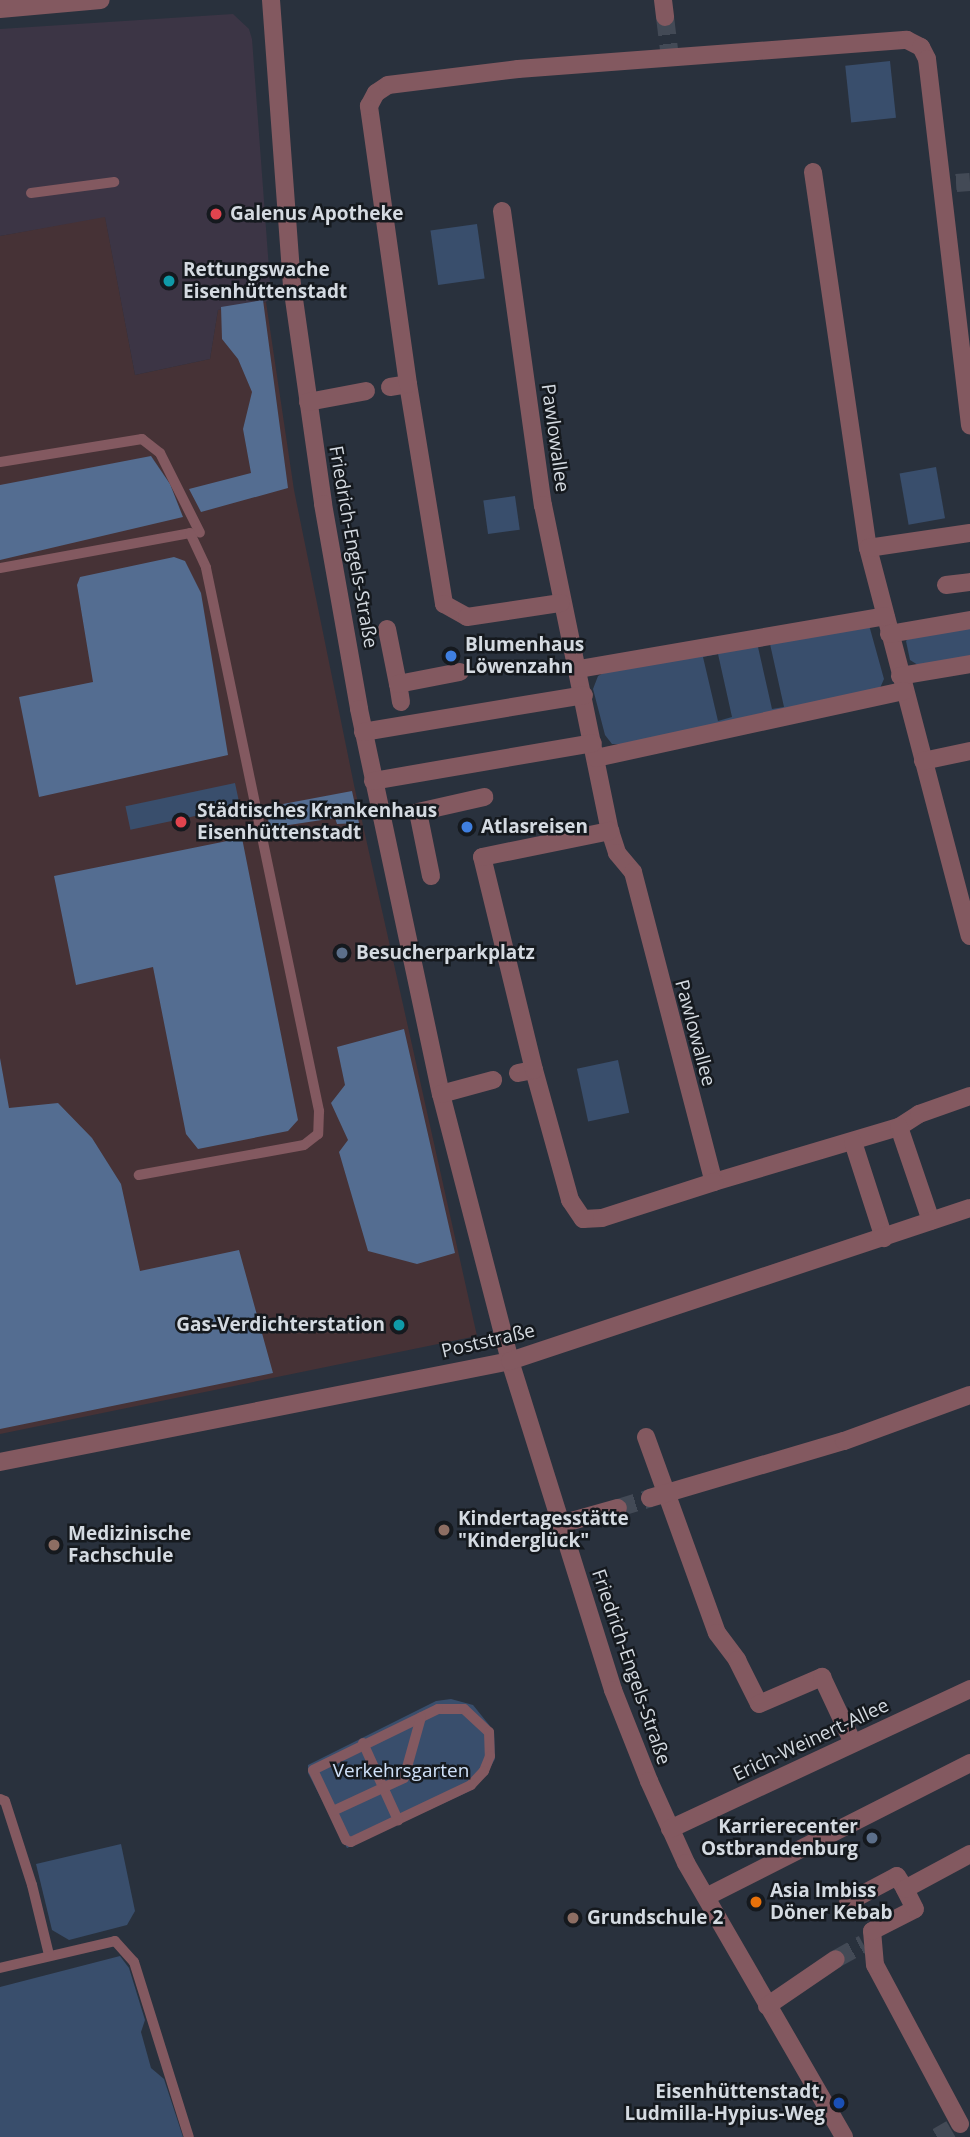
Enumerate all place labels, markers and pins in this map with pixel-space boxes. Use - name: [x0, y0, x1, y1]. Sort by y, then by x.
- place label: Galenus Apotheke: [230, 203, 403, 225]
- marker: Galenus Apotheke: [208, 206, 224, 222]
- place label: Rettungswache Eisenhüttenstadt: [183, 259, 347, 303]
- marker: Rettungswache Eisenhüttenstadt: [161, 273, 177, 289]
- place label: Blumenhaus Löwenzahn: [465, 634, 584, 678]
- marker: Blumenhaus Löwenzahn: [443, 648, 459, 664]
- place label: Städtisches Krankenhaus Eisenhüttenstadt: [197, 800, 437, 844]
- marker: Städtisches Krankenhaus Eisenhüttenstadt: [171, 812, 191, 832]
- place label: Atlasreisen: [481, 816, 588, 838]
- marker: Atlasreisen: [459, 819, 475, 835]
- place label: Besucherparkplatz: [356, 942, 535, 964]
- marker: Besucherparkplatz: [334, 945, 350, 961]
- place label: Gas-Verdichterstation: [176, 1314, 385, 1336]
- marker: Gas-Verdichterstation: [391, 1317, 407, 1333]
- place label: Kindertagesstätte "Kinderglück": [458, 1508, 629, 1552]
- marker: Kindertagesstätte "Kinderglück": [436, 1522, 452, 1538]
- place label: Medizinische Fachschule: [68, 1523, 191, 1567]
- marker: Medizinische Fachschule: [46, 1537, 62, 1553]
- place label: Karrierecenter Ostbrandenburg: [701, 1816, 858, 1860]
- marker: Karrierecenter Ostbrandenburg: [864, 1830, 880, 1846]
- place label: Asia Imbiss Döner Kebab: [770, 1880, 892, 1924]
- marker: Asia Imbiss Döner Kebab: [748, 1894, 764, 1910]
- place label: Grundschule 2: [587, 1907, 723, 1929]
- marker: Grundschule 2: [565, 1910, 581, 1926]
- place label: Eisenhüttenstadt, Ludmilla-Hypius-Weg: [625, 2081, 825, 2125]
- marker: Eisenhüttenstadt, Ludmilla-Hypius-Weg: [831, 2095, 847, 2111]

